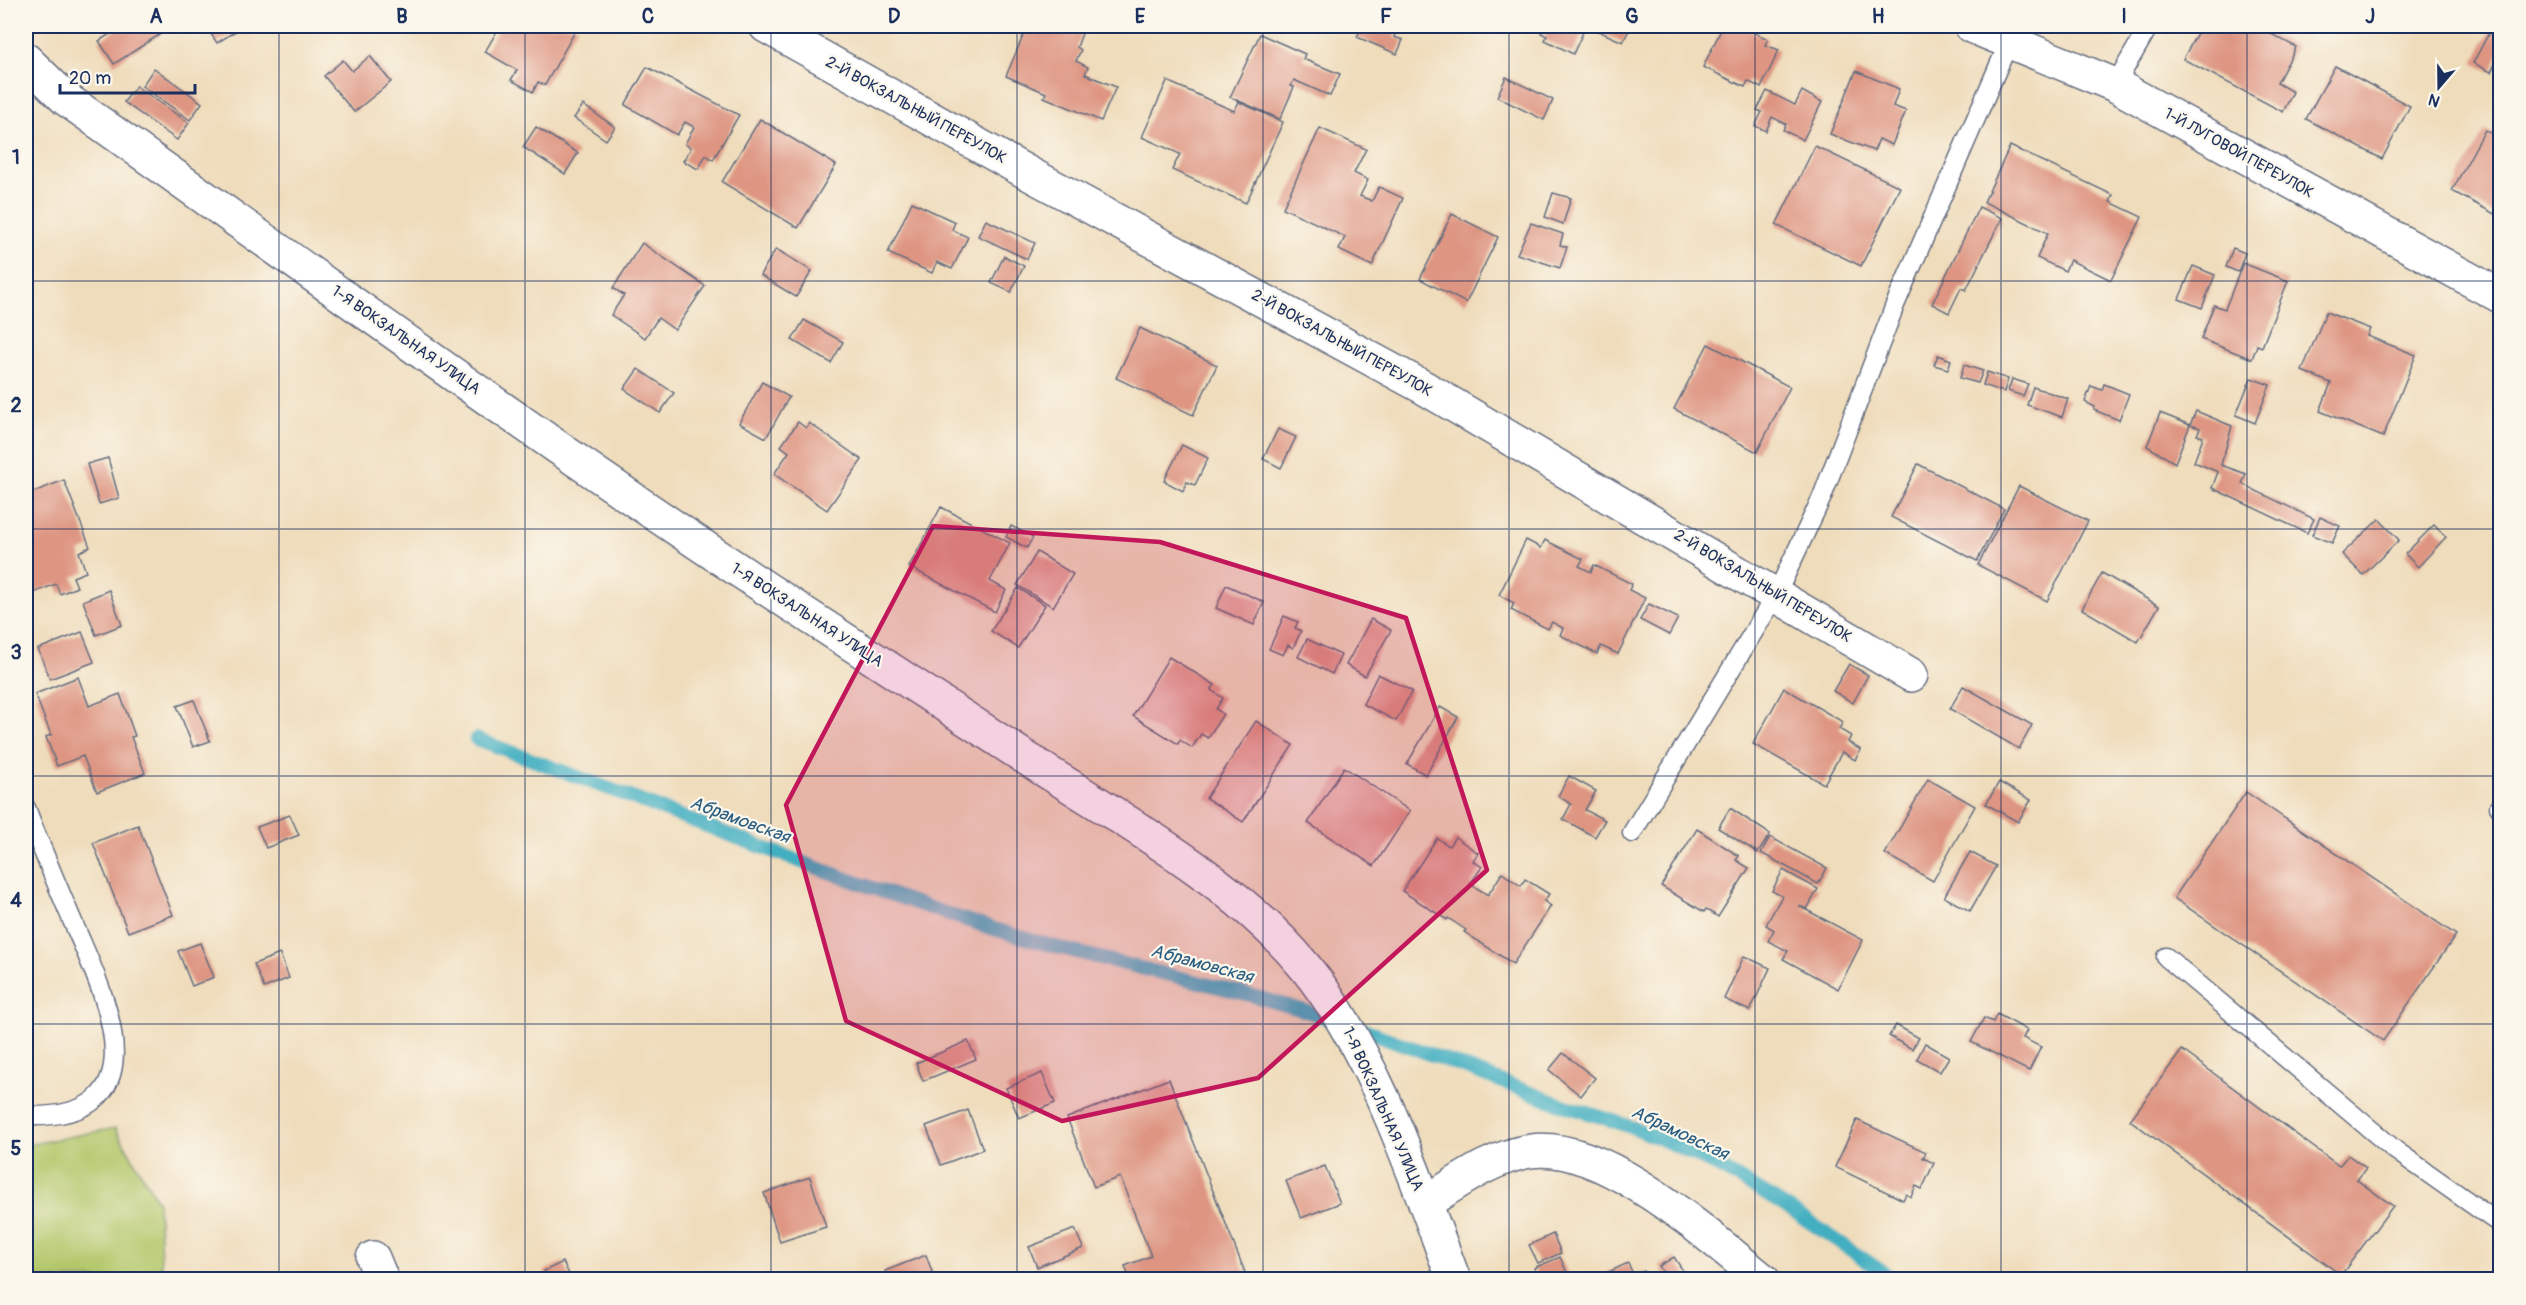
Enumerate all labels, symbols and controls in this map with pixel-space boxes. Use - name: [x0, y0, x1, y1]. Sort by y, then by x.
- text: A: [150, 4, 163, 29]
- text: B: [396, 4, 408, 29]
- text: C: [642, 4, 654, 29]
- text: D: [888, 4, 901, 29]
- text: E: [1135, 4, 1146, 29]
- text: F: [1380, 4, 1392, 29]
- text: G: [1625, 4, 1639, 29]
- text: H: [1872, 4, 1885, 29]
- text: I: [2121, 4, 2127, 29]
- text: J: [2365, 4, 2375, 29]
- street label: 2-Й ВОКЗАЛЬНЫЙ ПЕРЕУЛОК: [822, 52, 1010, 168]
- scale bar: [60, 57, 195, 95]
- north arrow: [2409, 57, 2469, 117]
- text: 20 m: [69, 67, 111, 90]
- text: N: [2426, 89, 2443, 111]
- street label: 1-Й ЛУГОВОЙ ПЕРЕУЛОК: [2161, 103, 2317, 203]
- text: 1: [12, 145, 20, 170]
- street label: 1-Я ВОКЗАЛЬНАЯ УЛИЦА: [328, 281, 484, 399]
- street label: 2-Й ВОКЗАЛЬНЫЙ ПЕРЕУЛОК: [1248, 285, 1436, 401]
- text: 2: [10, 393, 22, 418]
- street label: 2-Й ВОКЗАЛЬНЫЙ ПЕРЕУЛОК: [1670, 525, 1856, 647]
- street label: 1-Я ВОКЗАЛЬНАЯ УЛИЦА: [727, 558, 887, 672]
- text: 3: [10, 640, 22, 665]
- water label: Абрамовская: [687, 791, 794, 849]
- text: 4: [10, 888, 22, 913]
- water label: Абрамовская: [1149, 939, 1257, 989]
- street label: 1-Я ВОКЗАЛЬНАЯ УЛИЦА: [1338, 1024, 1428, 1194]
- water label: Абрамовская: [1628, 1100, 1734, 1166]
- text: 5: [11, 1136, 22, 1161]

